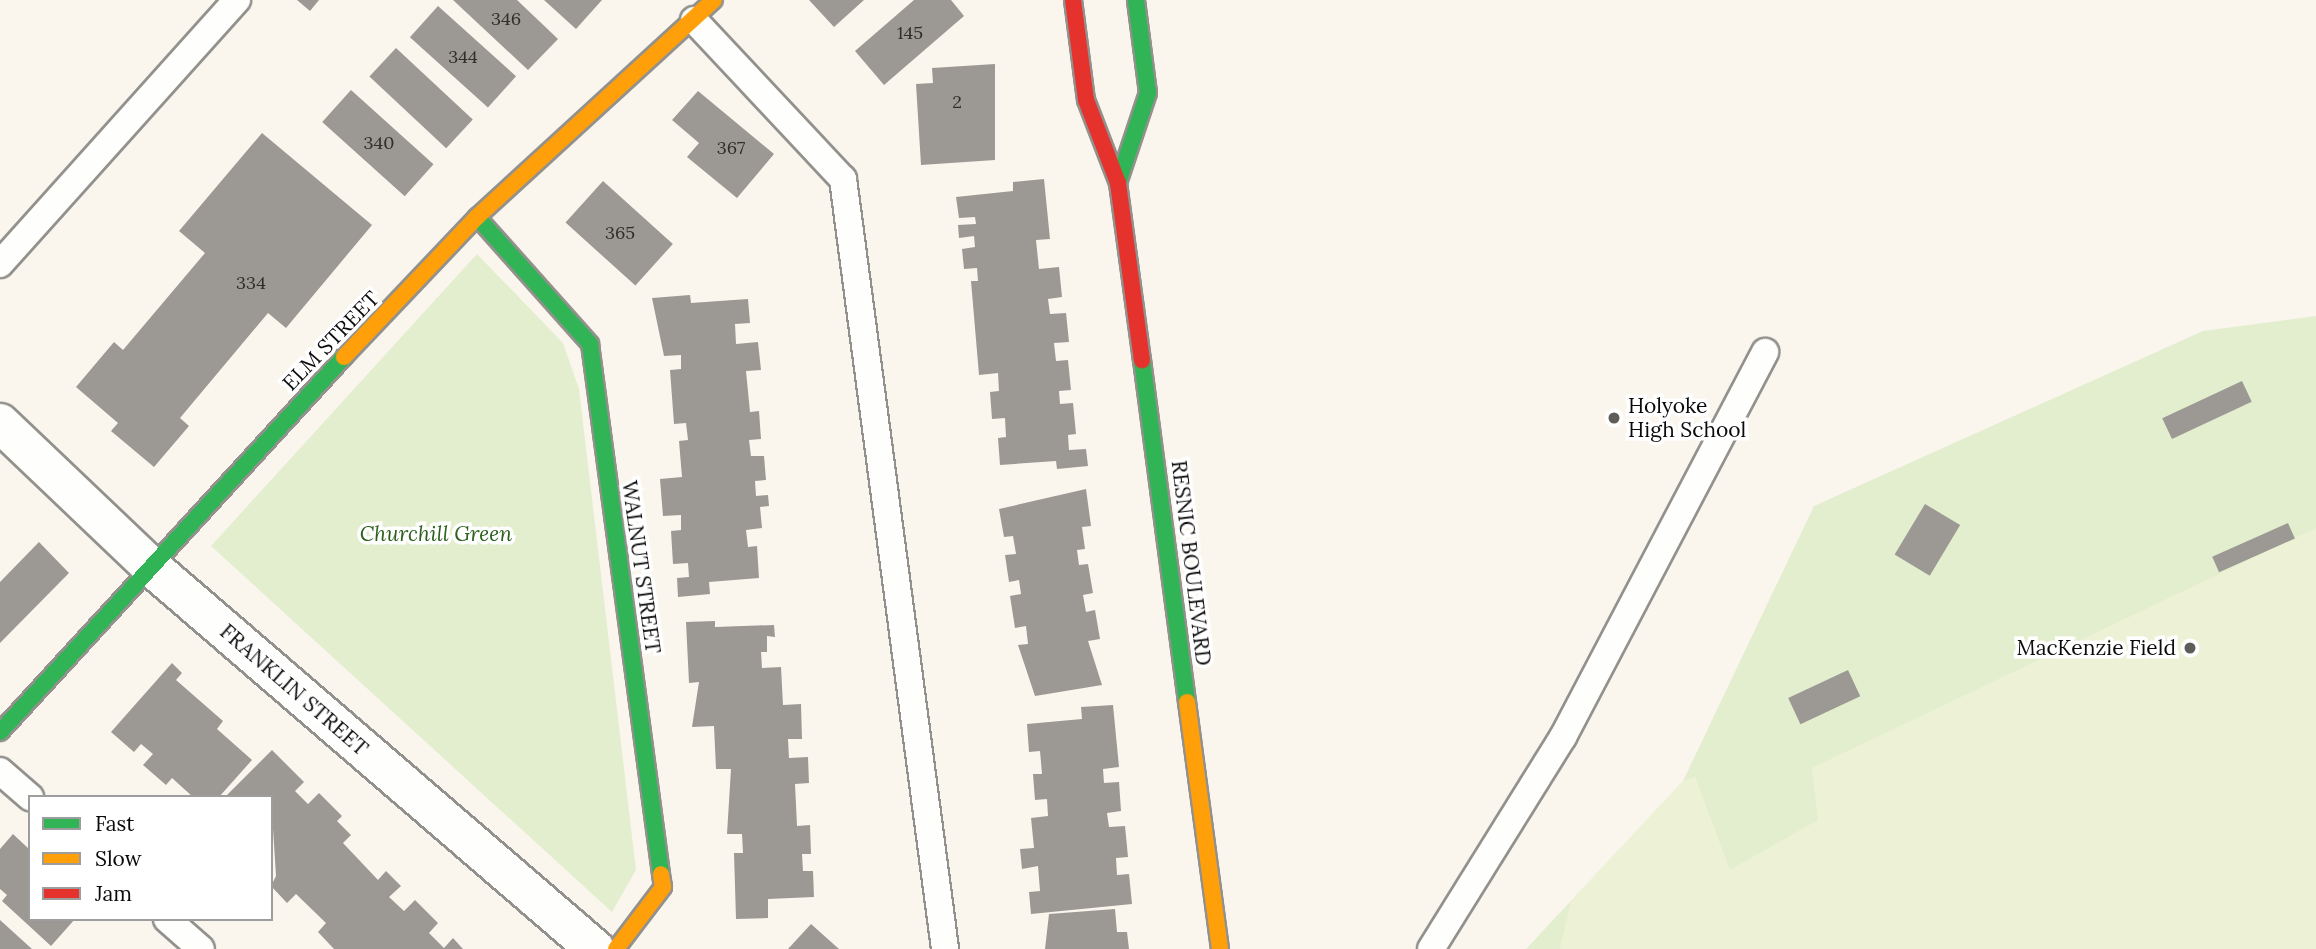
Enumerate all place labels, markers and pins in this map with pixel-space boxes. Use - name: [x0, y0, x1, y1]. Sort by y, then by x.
- place label: Holyoke High School: [1628, 393, 1746, 443]
- marker: Holyoke High School: [1606, 410, 1622, 426]
- place label: MacKenzie Field: [2016, 635, 2176, 661]
- marker: MacKenzie Field: [2182, 640, 2198, 656]

